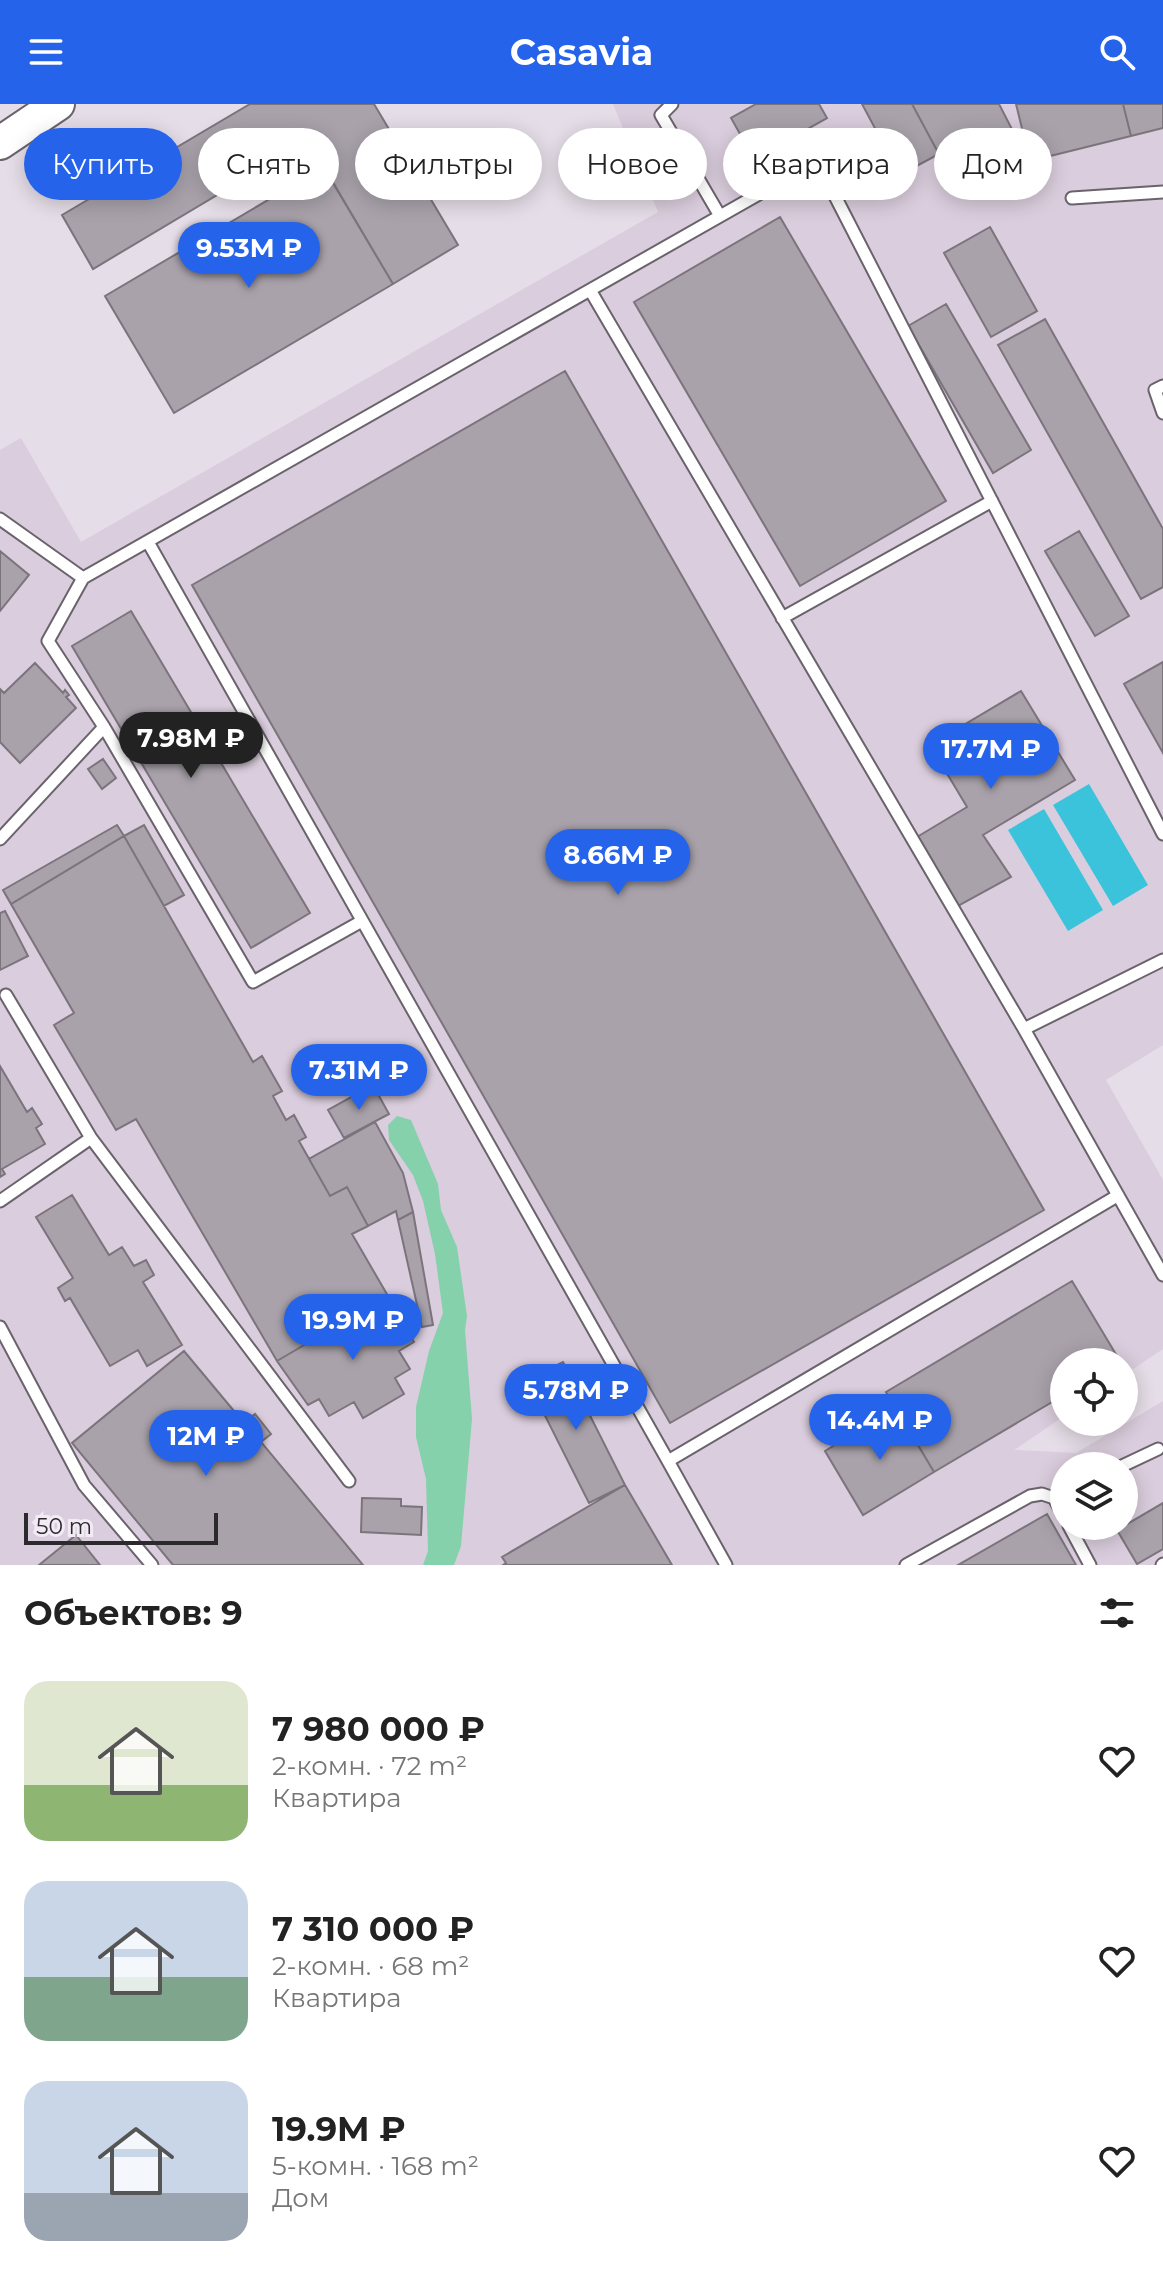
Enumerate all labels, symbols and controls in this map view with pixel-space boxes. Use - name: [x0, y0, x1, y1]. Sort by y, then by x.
- icon: menu: [24, 30, 68, 74]
- text: Casavia: [510, 30, 653, 74]
- icon: search: [1095, 30, 1139, 74]
- chip: Купить: [24, 128, 182, 200]
- chip: Снять: [198, 128, 339, 200]
- chip: Фильтры: [355, 128, 542, 200]
- chip: Новое: [558, 128, 707, 200]
- chip: Квартира: [723, 128, 918, 200]
- chip: Дом: [934, 128, 1052, 200]
- pin: 9.53M ₽: [175, 222, 323, 290]
- text: 9.53M ₽: [196, 232, 302, 264]
- pin: 7.98M ₽: [117, 712, 265, 780]
- text: 7.98M ₽: [137, 722, 245, 754]
- pin: 17.7M ₽: [917, 723, 1065, 791]
- text: 17.7M ₽: [941, 733, 1041, 765]
- pin: 8.66M ₽: [544, 829, 692, 897]
- text: 8.66M ₽: [563, 839, 673, 871]
- pin: 7.31M ₽: [285, 1044, 433, 1112]
- text: 7.31M ₽: [309, 1054, 409, 1086]
- pin: 19.9M ₽: [279, 1294, 427, 1362]
- text: 19.9M ₽: [302, 1304, 404, 1336]
- map controls: [1050, 1348, 1138, 1540]
- button: locate: [1050, 1348, 1138, 1436]
- pin: 5.78M ₽: [502, 1364, 650, 1432]
- text: 5.78M ₽: [522, 1374, 630, 1406]
- pin: 14.4M ₽: [806, 1394, 954, 1462]
- text: 14.4M ₽: [827, 1404, 933, 1436]
- pin: 12M ₽: [150, 1410, 262, 1478]
- text: 12M ₽: [167, 1420, 245, 1452]
- button: layers: [1050, 1452, 1138, 1540]
- scale bar: [24, 1509, 218, 1545]
- text: 50 m: [36, 1513, 92, 1540]
- icon: filters: [1095, 1591, 1139, 1635]
- text: Объектов: 9: [24, 1592, 243, 1634]
- text: 7 980 000 ₽: [272, 1708, 485, 1750]
- icon: home: [88, 1713, 184, 1809]
- icon: heart: [1095, 1739, 1139, 1783]
- text: 2-комн. · 72 m²: [272, 1750, 467, 1782]
- text: Квартира: [272, 1782, 401, 1814]
- text: 7 310 000 ₽: [272, 1908, 474, 1950]
- icon: home: [88, 1913, 184, 2009]
- icon: heart: [1095, 1939, 1139, 1983]
- text: 2-комн. · 68 m²: [272, 1950, 469, 1982]
- text: Квартира: [272, 1982, 401, 2014]
- text: 19.9M ₽: [272, 2108, 406, 2150]
- icon: home: [88, 2113, 184, 2209]
- icon: heart: [1095, 2139, 1139, 2183]
- text: 5-комн. · 168 m²: [272, 2150, 479, 2182]
- text: Дом: [272, 2182, 329, 2214]

